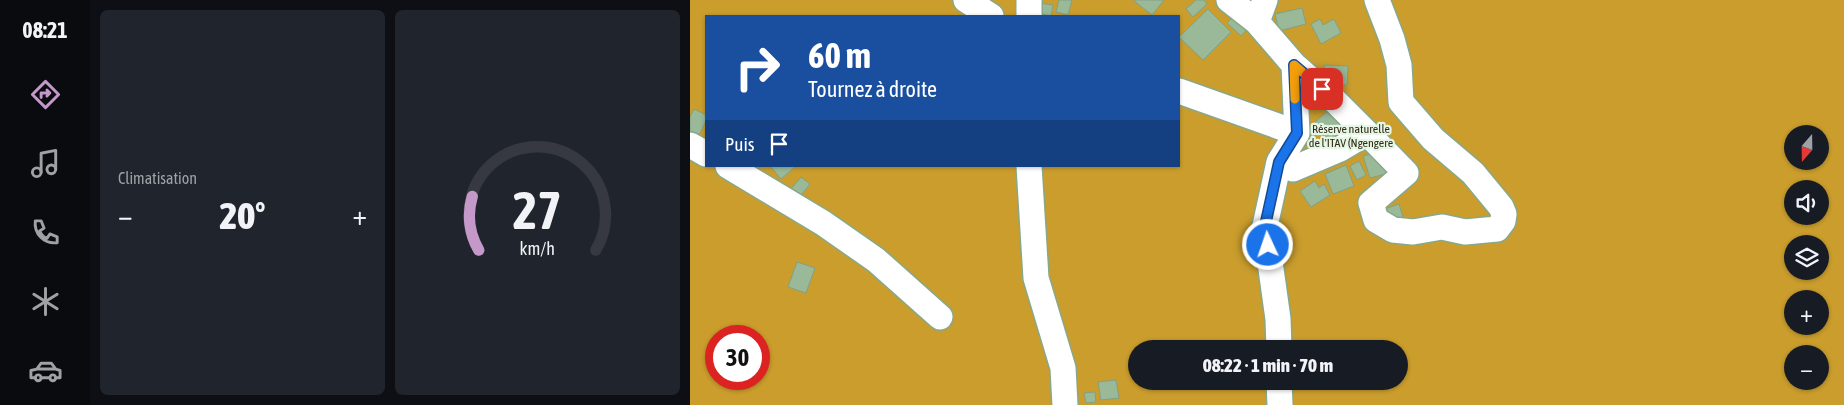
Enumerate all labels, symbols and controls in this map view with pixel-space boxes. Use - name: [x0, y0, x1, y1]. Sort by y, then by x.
- text: 08:21: [22, 17, 68, 43]
- icon: right: [725, 35, 790, 100]
- text: 60 m: [808, 35, 871, 75]
- pin: [1301, 68, 1343, 110]
- icon: arrive: [1308, 75, 1336, 103]
- text: Tournez à droite: [808, 76, 937, 102]
- icon: directions: [28, 77, 63, 112]
- park label: Réserve naturelle de l'ITAV (Ngengere: [1309, 122, 1393, 150]
- north arrow: [1784, 125, 1829, 170]
- map controls: [1784, 125, 1829, 390]
- icon: arrive: [765, 130, 793, 158]
- text: Puis: [725, 133, 755, 155]
- icon: music: [28, 146, 63, 181]
- text: Climatisation: [118, 169, 197, 187]
- text: 27: [513, 180, 562, 240]
- button: sound: [1784, 180, 1829, 225]
- text: 20°: [219, 194, 266, 237]
- text: −: [118, 199, 133, 231]
- text: +: [352, 199, 367, 231]
- icon: phone: [28, 215, 63, 250]
- position arrow: [1241, 218, 1293, 270]
- button: layers: [1784, 235, 1829, 280]
- text: km/h: [520, 238, 555, 259]
- icon: climate: [28, 284, 63, 319]
- button: +: [1784, 290, 1829, 335]
- speed limit sign: 30: [705, 325, 770, 390]
- button: −: [1784, 345, 1829, 390]
- icon: car: [28, 353, 63, 388]
- text: 08:22 · 1 min · 70 m: [1203, 354, 1333, 376]

